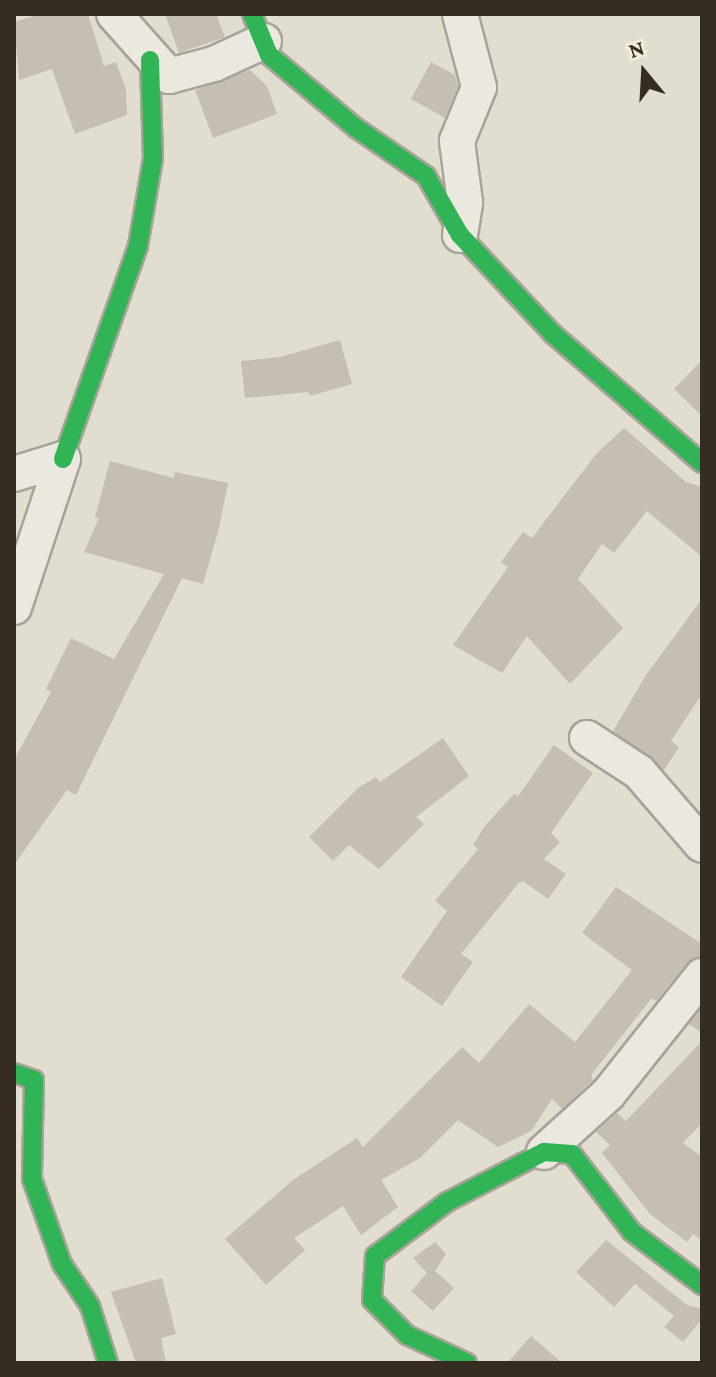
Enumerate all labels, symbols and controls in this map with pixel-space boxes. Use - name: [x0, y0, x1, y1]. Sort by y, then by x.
- north arrow: [604, 32, 684, 112]
- text: N: [625, 34, 647, 63]

